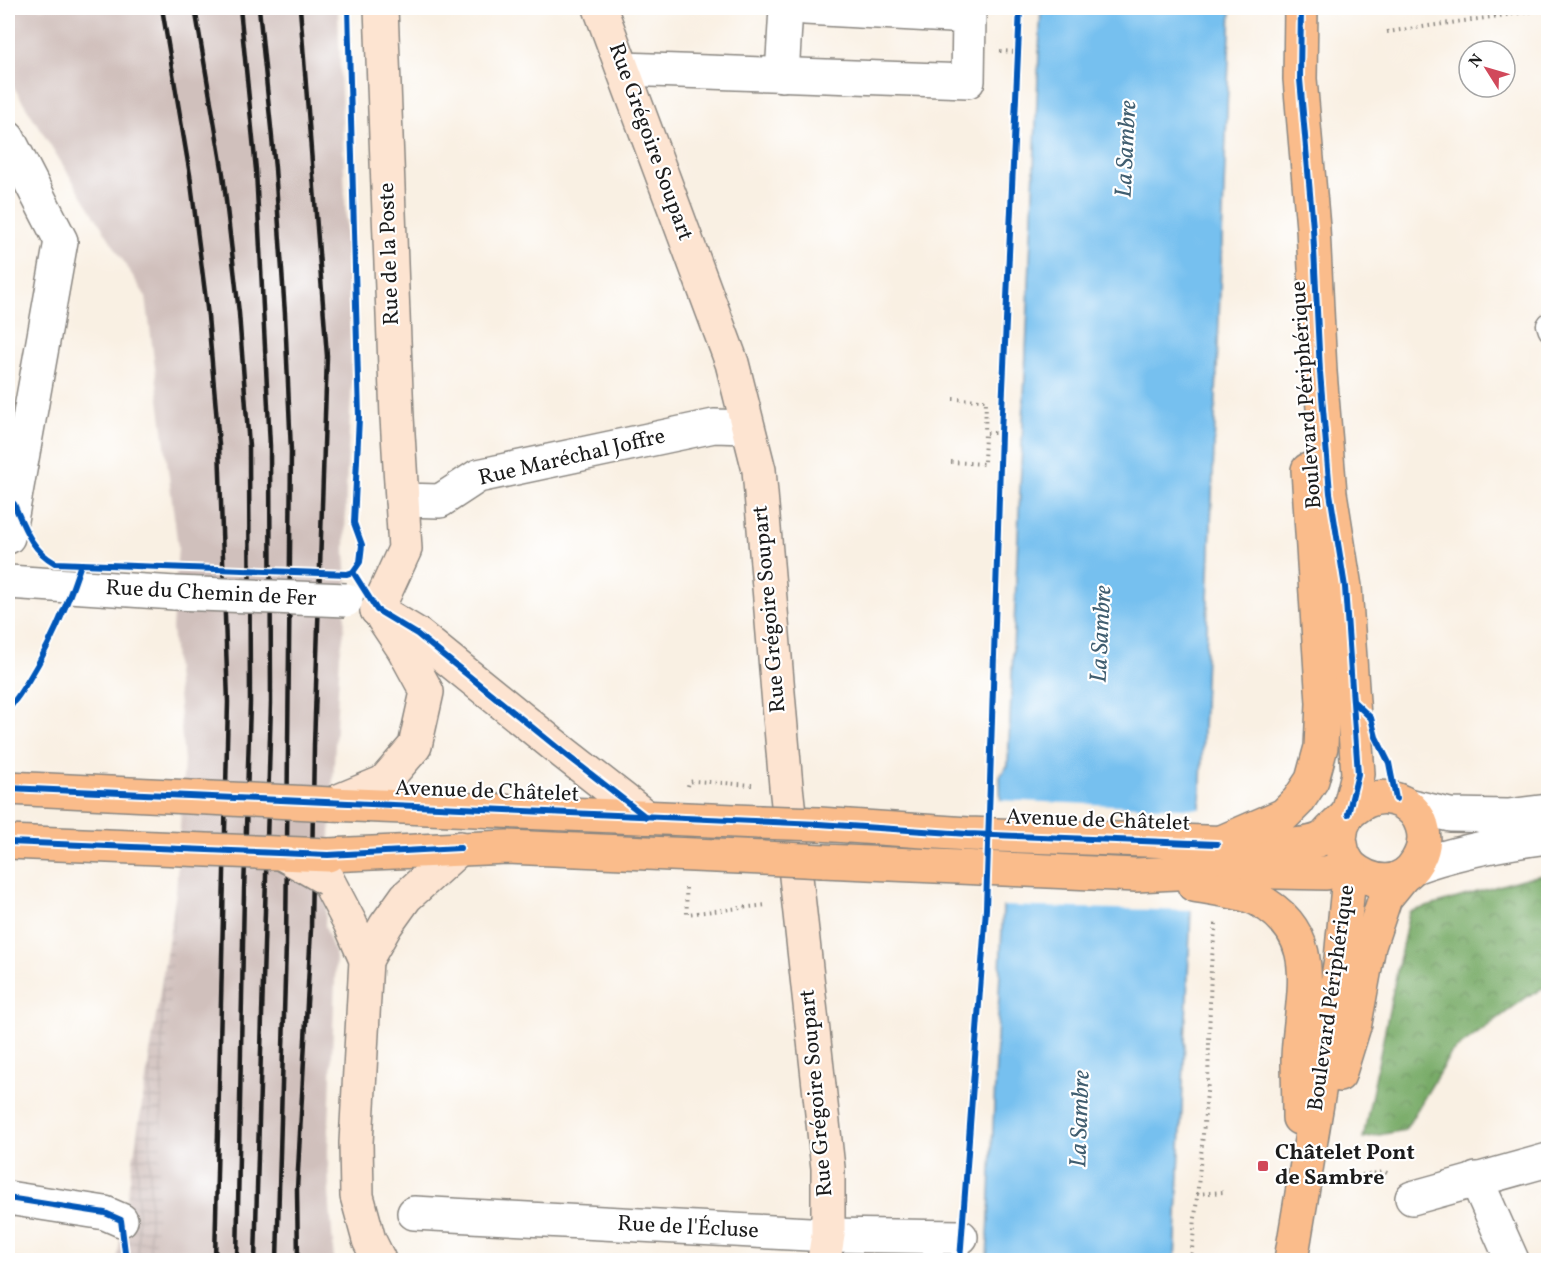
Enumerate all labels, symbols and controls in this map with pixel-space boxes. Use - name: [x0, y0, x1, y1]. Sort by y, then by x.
- street label: Rue Grégoire Soupart: [600, 39, 700, 245]
- north arrow: [1457, 39, 1517, 99]
- text: N: [1464, 50, 1489, 72]
- water label: La Sambre: [1107, 99, 1147, 198]
- street label: Rue de la Poste: [372, 182, 408, 326]
- street label: Boulevard Périphérique: [1284, 280, 1330, 510]
- street label: Rue Maréchal Joffre: [475, 421, 669, 495]
- street label: Rue Grégoire Soupart: [745, 504, 795, 714]
- street label: Rue du Chemin de Fer: [105, 573, 317, 615]
- water label: La Sambre: [1082, 584, 1122, 683]
- street label: Avenue de Châtelet: [394, 773, 580, 811]
- street label: Avenue de Châtelet: [1005, 802, 1191, 840]
- street label: Boulevard Périphérique: [1301, 883, 1363, 1113]
- street label: Rue Grégoire Soupart: [792, 988, 842, 1198]
- water label: La Sambre: [1062, 1070, 1100, 1168]
- place label: Châtelet Pont de Sambre: [1275, 1138, 1415, 1194]
- marker: Châtelet Pont de Sambre: [1256, 1159, 1270, 1173]
- street label: Rue de l'Écluse: [616, 1209, 760, 1247]

